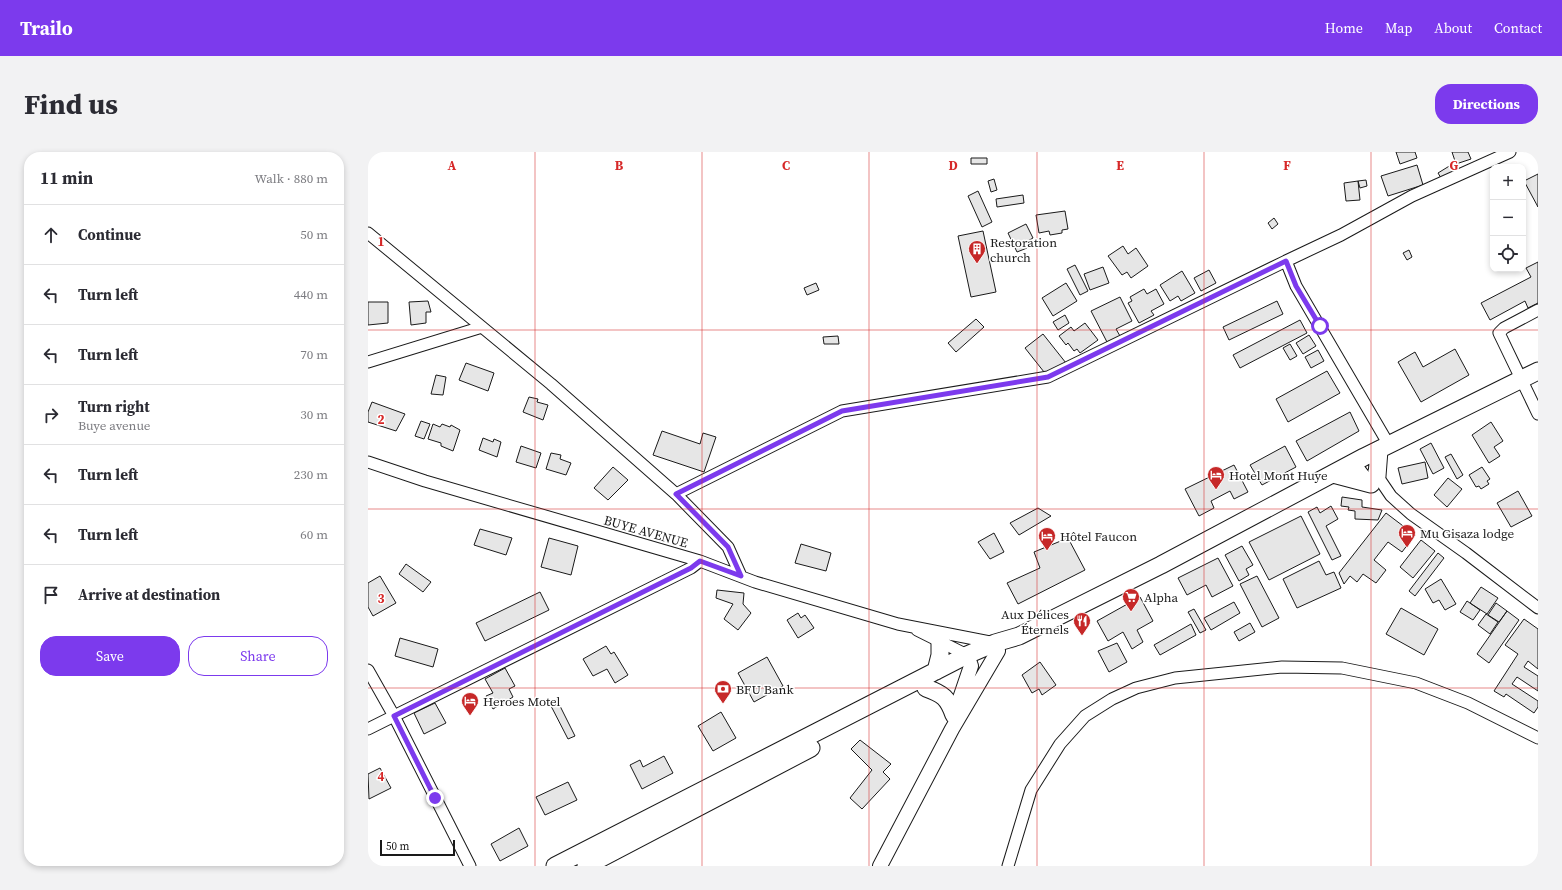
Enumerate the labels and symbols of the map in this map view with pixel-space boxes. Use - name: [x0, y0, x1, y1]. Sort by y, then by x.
- text: A: [448, 157, 457, 174]
- text: B: [615, 157, 624, 174]
- text: C: [782, 157, 790, 174]
- text: D: [948, 157, 958, 174]
- text: E: [1116, 157, 1124, 174]
- text: F: [1283, 157, 1291, 174]
- text: G: [1450, 157, 1459, 174]
- text: 1: [377, 233, 385, 250]
- place label: Restoration church: [990, 234, 1057, 266]
- building icon: Restoration church: [967, 239, 987, 264]
- route start: [1311, 317, 1329, 335]
- text: 2: [377, 411, 385, 428]
- hotel icon: Hotel Mont Huye: [1206, 465, 1226, 490]
- place label: Hotel Mont Huye: [1229, 467, 1328, 484]
- street label: BUYE AVENUE: [602, 511, 690, 552]
- hotel icon: Mu Gisaza lodge: [1397, 523, 1417, 548]
- place label: Mu Gisaza lodge: [1420, 525, 1514, 542]
- hotel icon: Hôtel Faucon: [1037, 526, 1057, 551]
- place label: Hôtel Faucon: [1060, 528, 1137, 545]
- supermarket icon: Alpha: [1121, 587, 1141, 612]
- place label: Alpha: [1144, 589, 1179, 606]
- text: 3: [377, 590, 385, 607]
- place label: Aux Délices Éternels: [1001, 606, 1069, 638]
- restaurant icon: Aux Délices Éternels: [1072, 611, 1092, 636]
- bank icon: BFU Bank: [713, 679, 733, 704]
- place label: BFU Bank: [736, 681, 794, 698]
- hotel icon: Heroes Motel: [460, 691, 480, 716]
- place label: Heroes Motel: [483, 693, 561, 710]
- text: 4: [377, 768, 385, 785]
- route end: [426, 789, 444, 807]
- scale bar: [380, 838, 455, 857]

